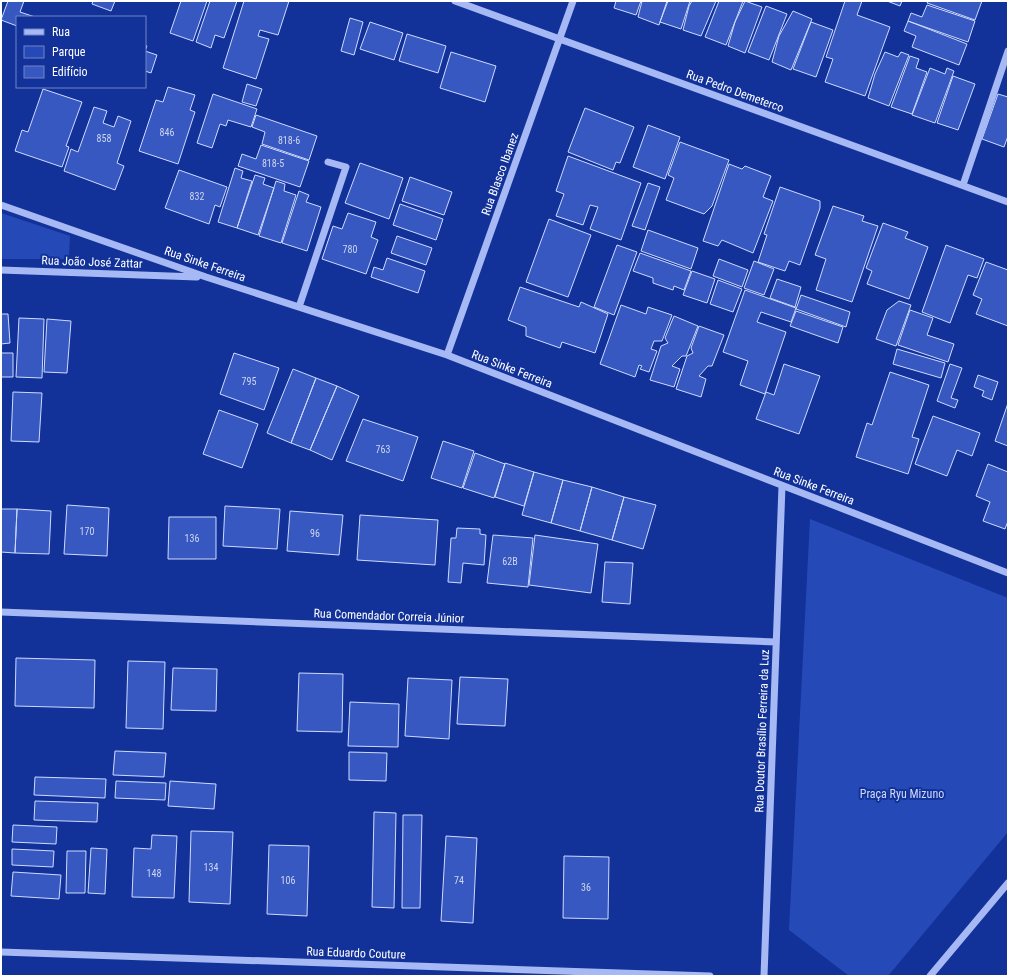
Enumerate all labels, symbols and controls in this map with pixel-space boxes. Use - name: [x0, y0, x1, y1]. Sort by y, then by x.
- legend: [16, 16, 146, 88]
- text: Rua: [52, 25, 70, 39]
- text: Parque: [52, 45, 86, 59]
- text: Edifício: [52, 65, 88, 79]
- street label: Rua Pedro Demeterco: [684, 67, 786, 115]
- house number: 846: [160, 127, 174, 138]
- street label: Rua Blasco Ibanez: [479, 131, 521, 217]
- house number: 858: [97, 133, 111, 144]
- house number: 818-6: [278, 135, 300, 146]
- house number: 818-5: [262, 158, 284, 169]
- house number: 832: [190, 191, 204, 202]
- street label: Rua Sinke Ferreira: [162, 244, 248, 285]
- house number: 780: [343, 244, 357, 255]
- street label: Rua João José Zattar: [41, 253, 143, 271]
- street label: Rua Sinke Ferreira: [470, 347, 554, 391]
- house number: 795: [242, 376, 256, 387]
- house number: 763: [376, 444, 390, 455]
- street label: Rua Sinke Ferreira: [772, 464, 856, 508]
- house number: 170: [80, 526, 94, 537]
- house number: 96: [310, 528, 320, 539]
- house number: 136: [185, 533, 199, 544]
- house number: 62B: [502, 556, 518, 567]
- street label: Rua Comendador Correia Júnior: [313, 606, 465, 626]
- street label: Rua Doutor Brasílio Ferreira da Luz: [752, 649, 772, 813]
- park label: Praça Ryu Mizuno: [860, 787, 944, 801]
- house number: 134: [204, 862, 218, 873]
- house number: 148: [147, 868, 161, 879]
- house number: 106: [281, 875, 295, 886]
- house number: 74: [454, 875, 464, 886]
- house number: 36: [581, 882, 591, 893]
- street label: Rua Eduardo Couture: [306, 944, 406, 962]

